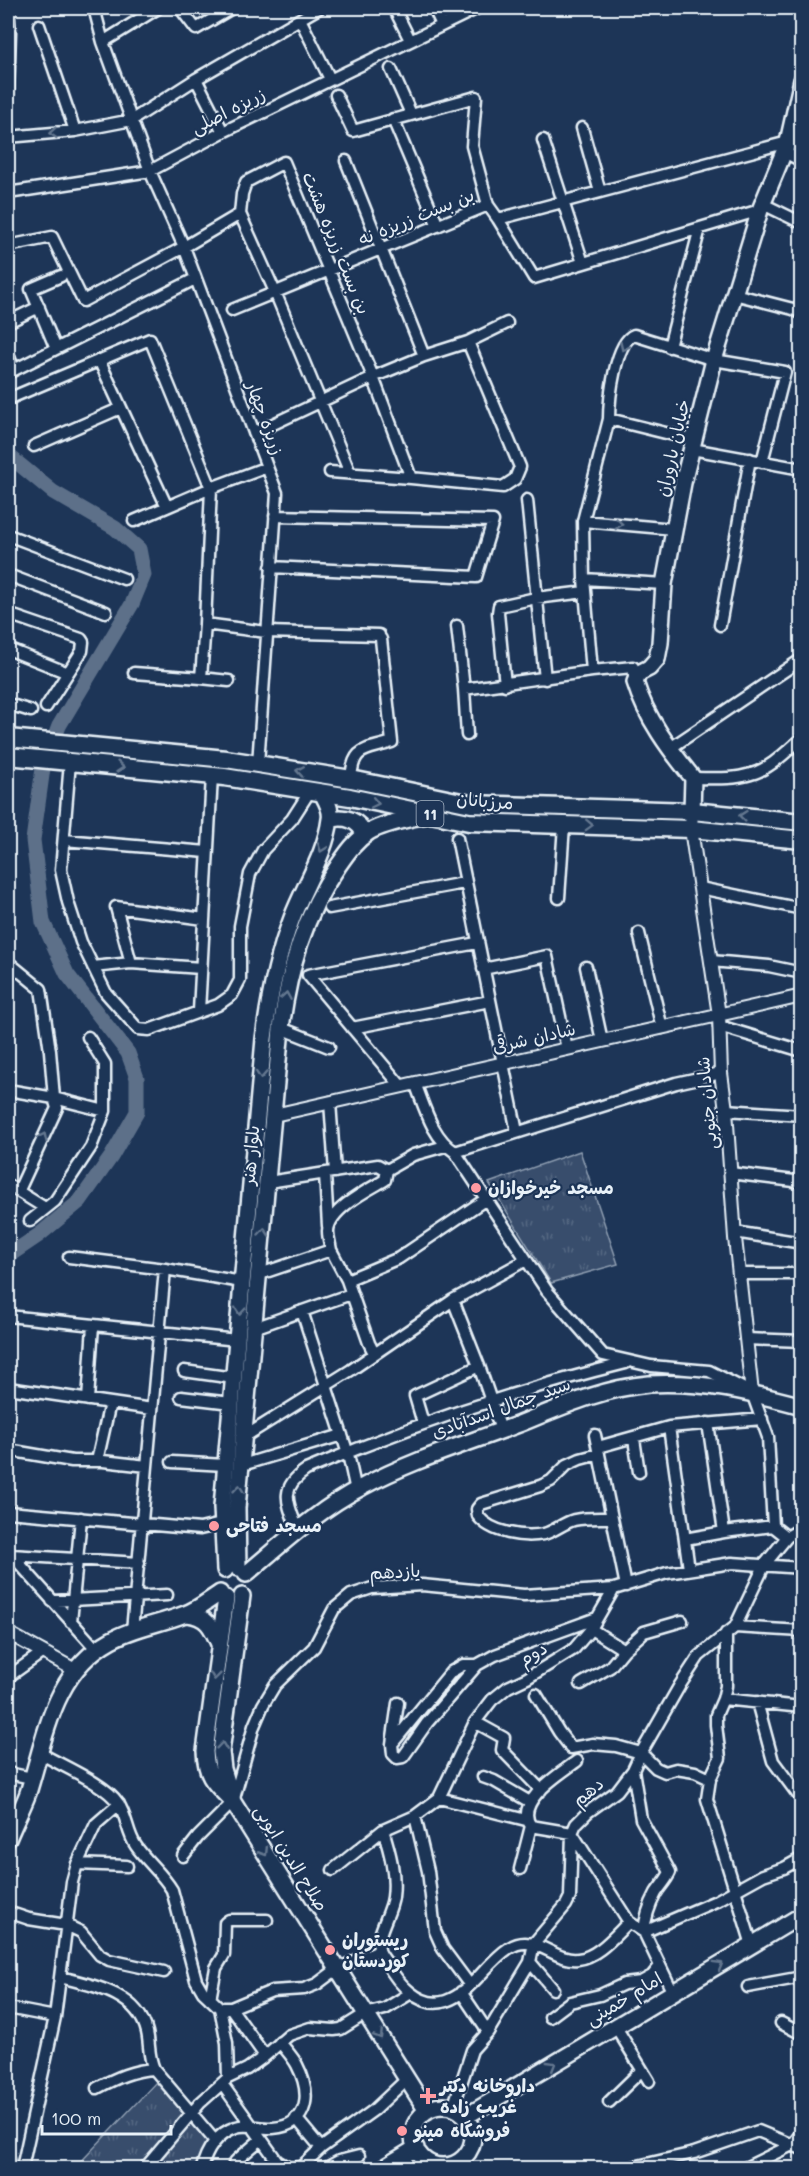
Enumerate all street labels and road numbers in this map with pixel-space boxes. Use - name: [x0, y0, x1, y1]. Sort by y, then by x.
- street label: زریزه اصلی: [186, 81, 269, 139]
- street label: بن بست زریزه هشت: [297, 168, 376, 317]
- street label: بن بست زریزه نه: [354, 182, 477, 250]
- street label: زریزه چهار: [240, 376, 290, 458]
- street label: خیابان باروران: [649, 397, 695, 499]
- street label: مرزبانان: [456, 786, 515, 814]
- road number: 11: [416, 801, 444, 827]
- street label: شادان شرقی: [490, 1016, 578, 1058]
- street label: شادان جنوبی: [690, 1055, 723, 1151]
- street label: بلوار هنر: [235, 1124, 265, 1188]
- street label: سید جمال اسدآبادی: [428, 1371, 573, 1443]
- street label: یازدهم: [369, 1558, 421, 1587]
- street label: دوم: [514, 1635, 553, 1674]
- street label: دهم: [567, 1771, 610, 1814]
- street label: صلاح الدین ایوبی: [249, 1800, 334, 1916]
- street label: امام خمینی: [581, 1966, 668, 2033]

